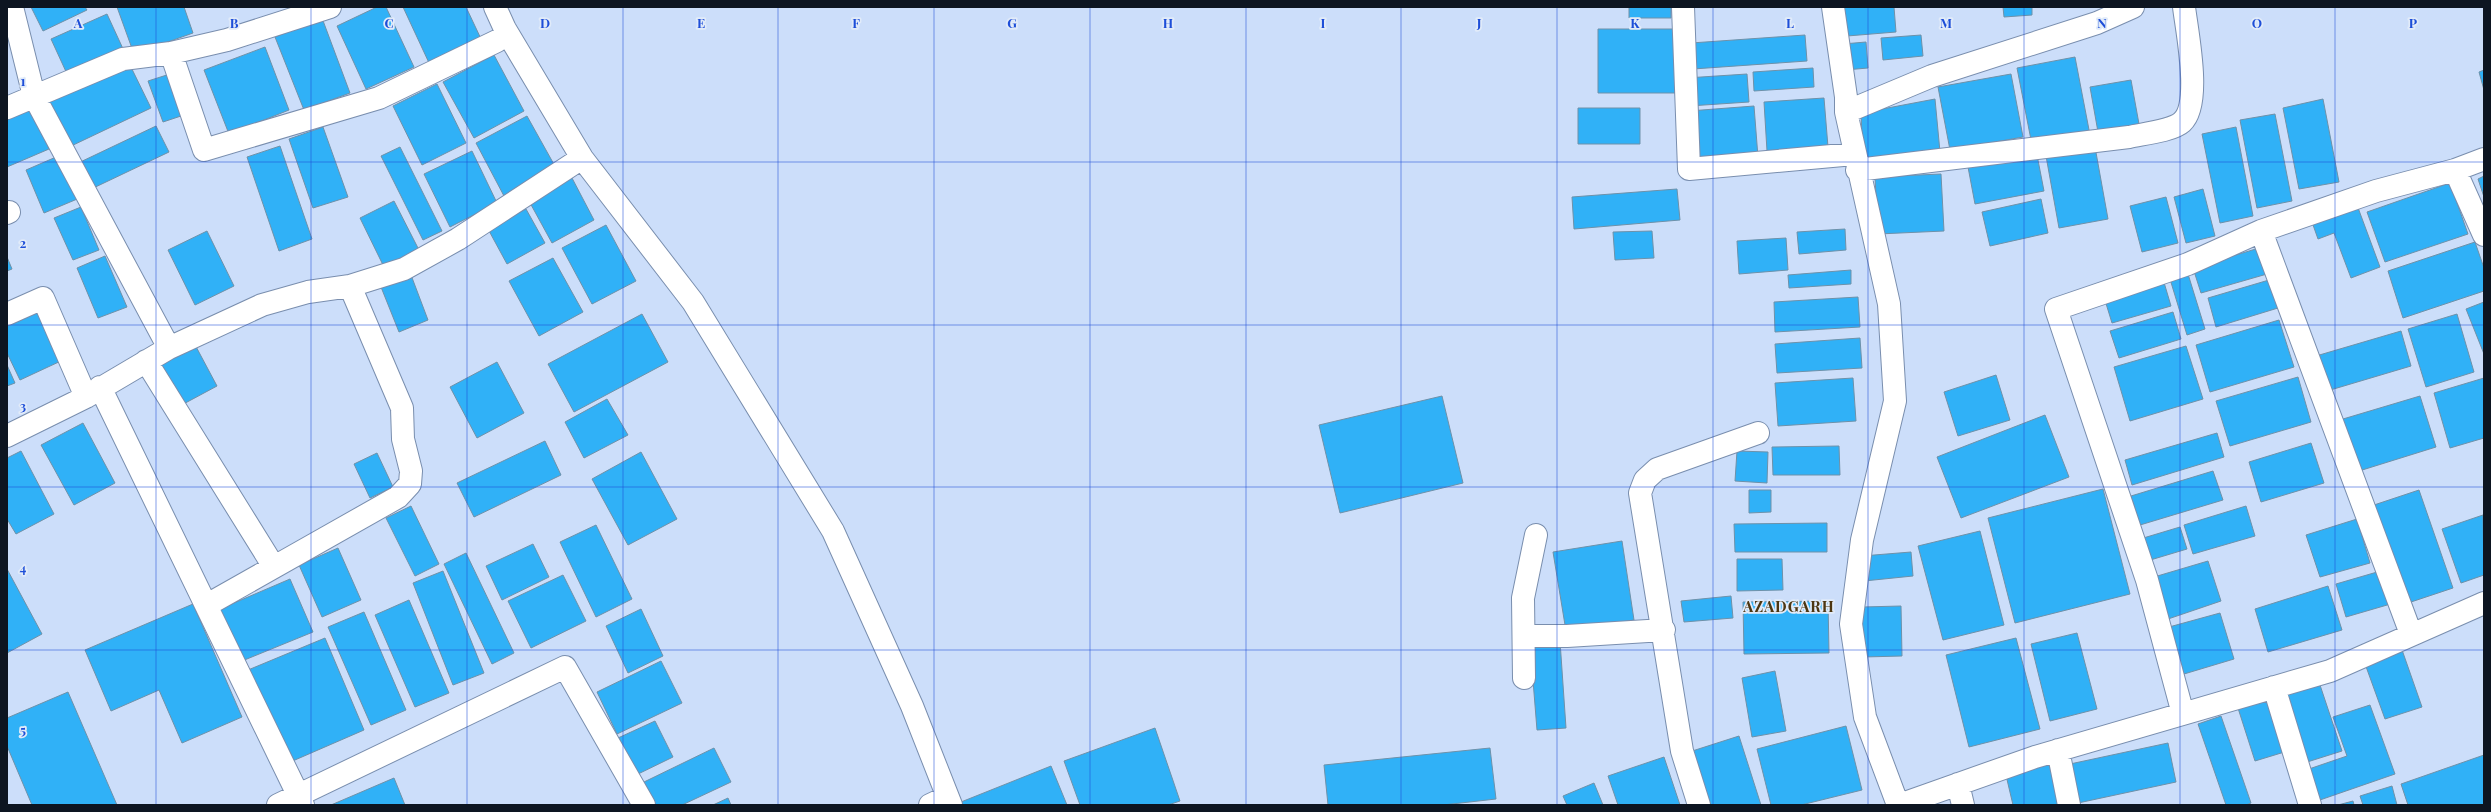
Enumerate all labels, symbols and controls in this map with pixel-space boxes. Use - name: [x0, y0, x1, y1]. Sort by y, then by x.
- text: A: [73, 14, 83, 31]
- text: B: [230, 14, 239, 31]
- text: C: [384, 14, 394, 31]
- text: D: [540, 14, 550, 31]
- text: E: [697, 14, 705, 31]
- text: F: [852, 14, 860, 31]
- text: G: [1007, 14, 1017, 31]
- text: H: [1163, 14, 1173, 31]
- text: I: [1321, 14, 1326, 31]
- text: J: [1476, 14, 1482, 31]
- text: K: [1630, 14, 1640, 31]
- text: L: [1786, 14, 1794, 31]
- text: M: [1940, 14, 1952, 31]
- text: N: [2097, 14, 2107, 31]
- text: O: [2252, 14, 2262, 31]
- text: P: [2409, 14, 2418, 31]
- text: 1: [21, 72, 26, 89]
- text: 2: [20, 234, 27, 251]
- text: 3: [20, 397, 26, 414]
- text: 4: [20, 559, 27, 576]
- district label: AZADGARH: [1742, 596, 1835, 616]
- text: 5: [20, 721, 26, 738]

